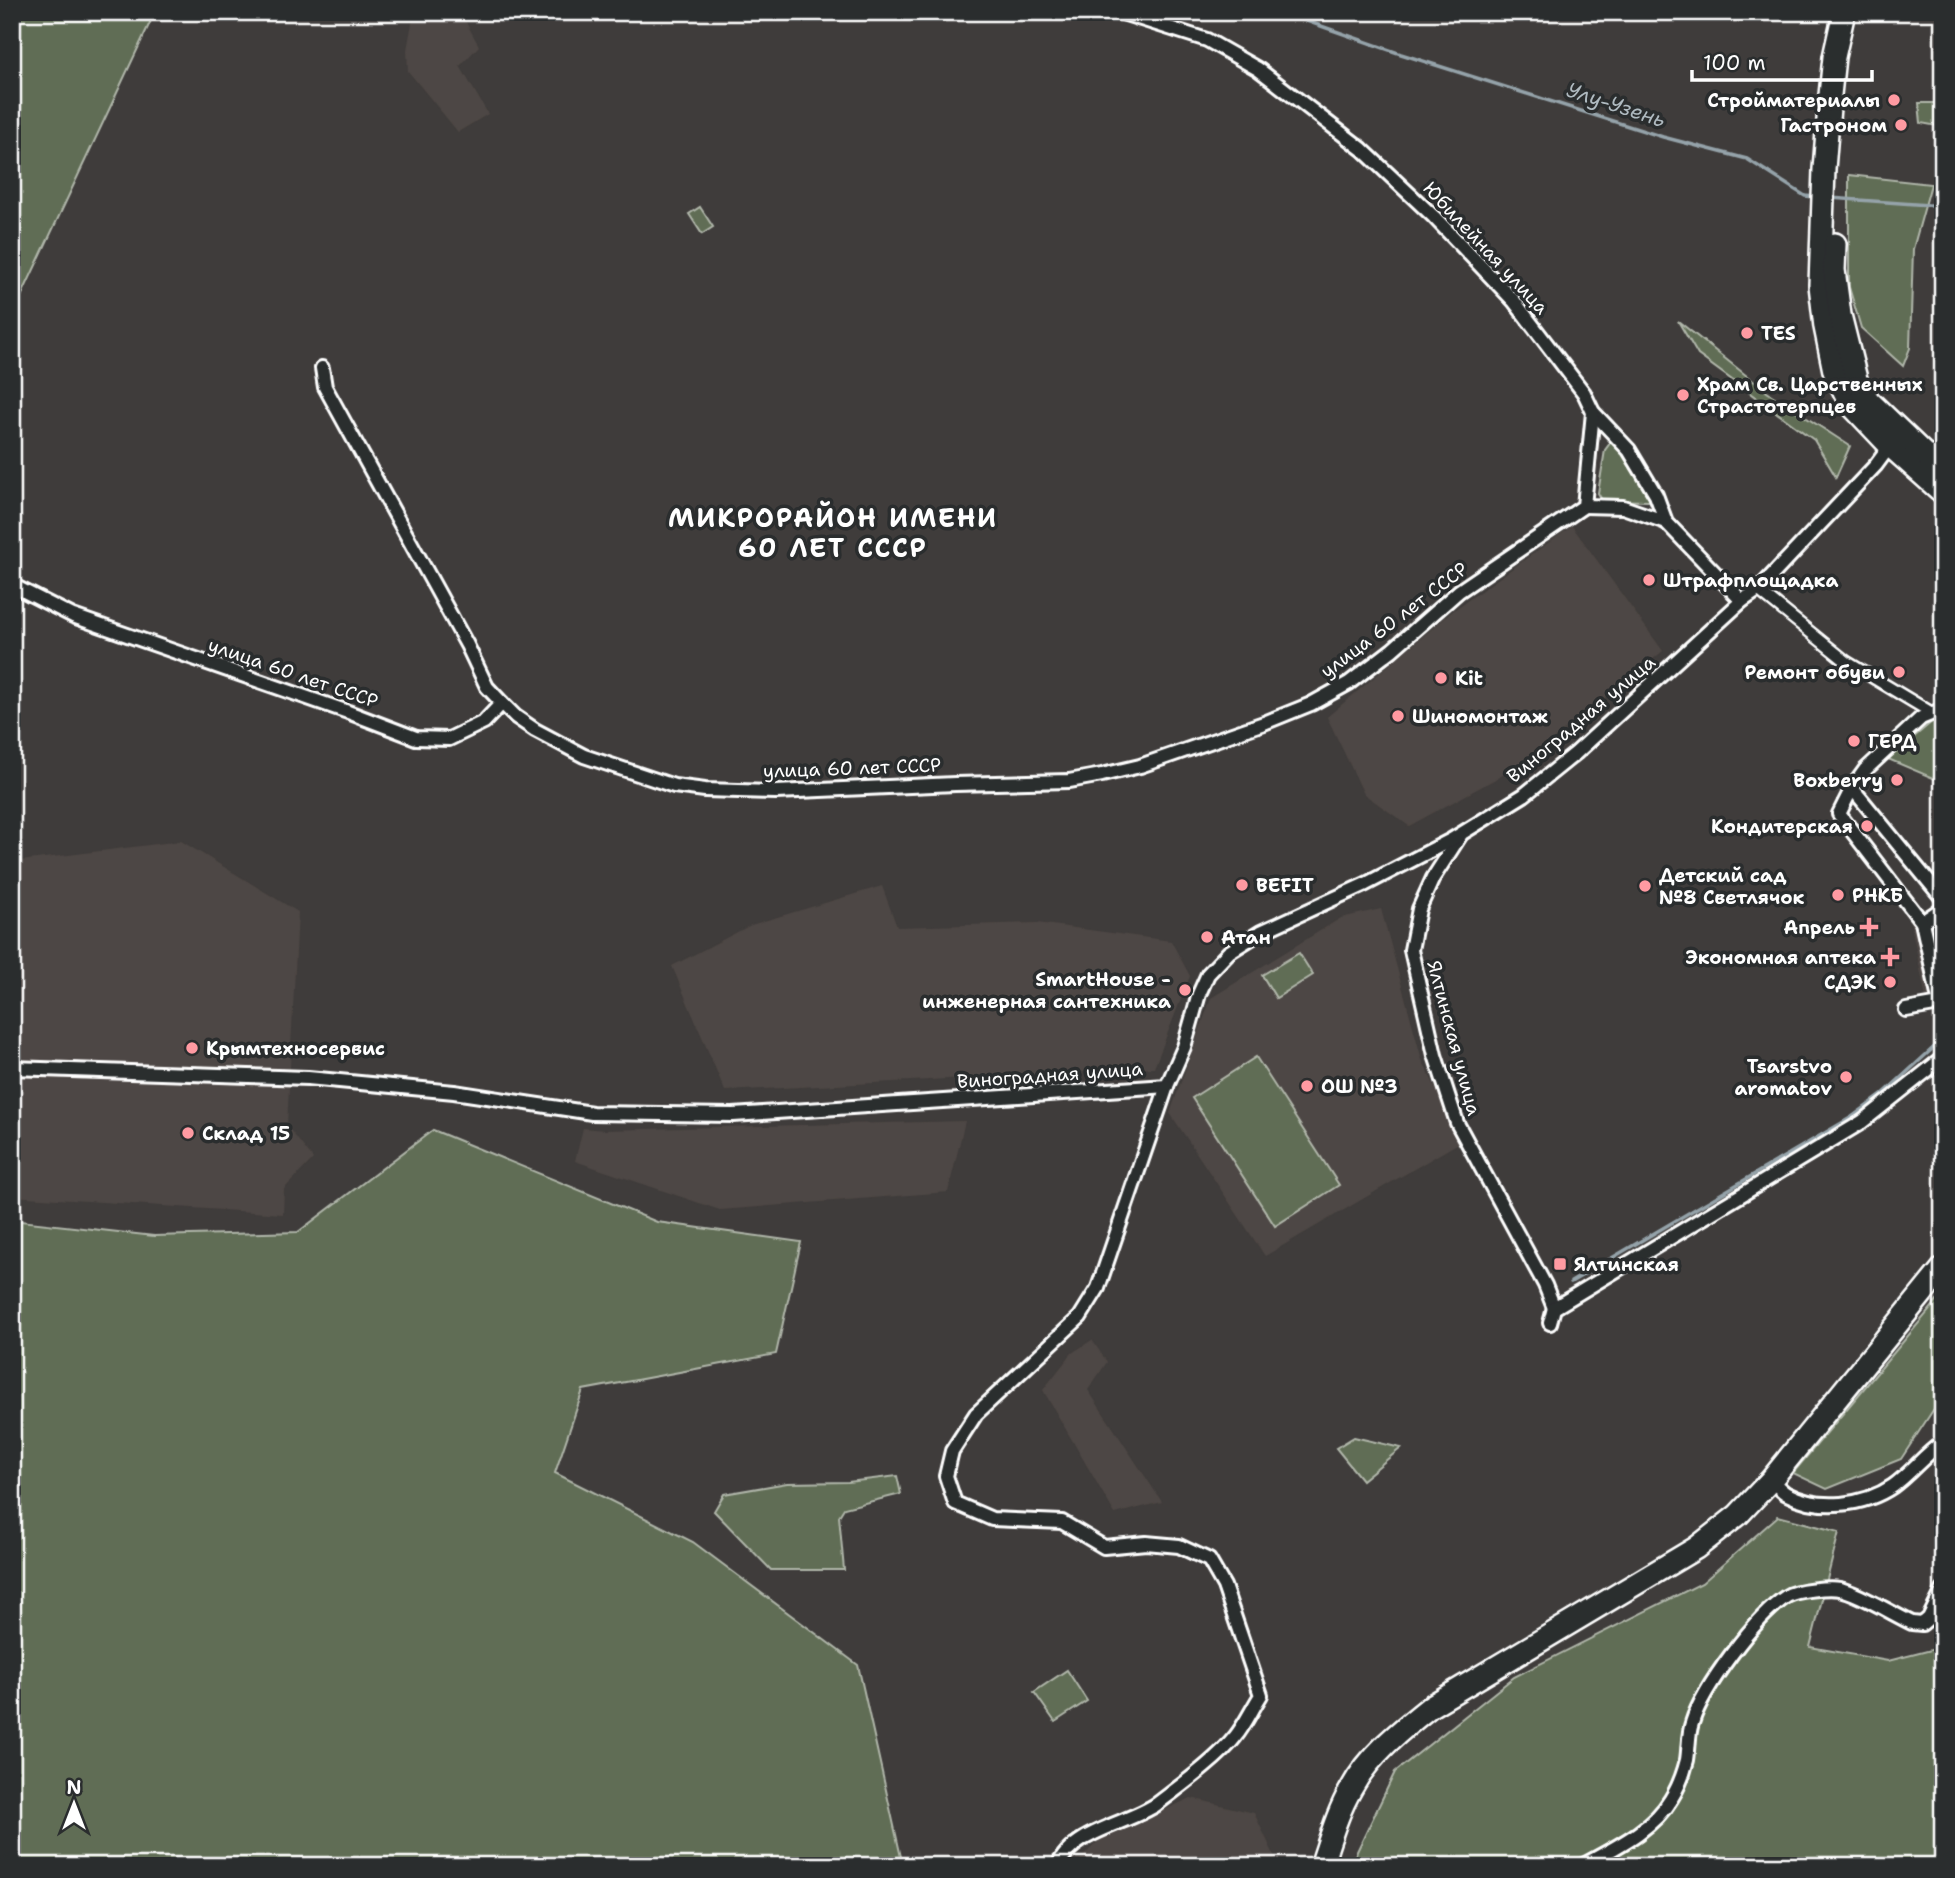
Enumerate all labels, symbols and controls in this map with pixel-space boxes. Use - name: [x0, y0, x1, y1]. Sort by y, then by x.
- scale bar: [1692, 38, 1873, 82]
- text: 100 m: [1703, 49, 1766, 77]
- water label: Улу-Узень: [1563, 76, 1669, 134]
- place label: Стройматериалы: [1707, 88, 1880, 113]
- marker: Стройматериалы: [1886, 92, 1902, 108]
- place label: Гастроном: [1781, 113, 1887, 138]
- marker: Гастроном: [1893, 117, 1909, 133]
- street label: Юбилейная улица: [1418, 176, 1554, 320]
- place label: TES: [1761, 321, 1796, 346]
- marker: TES: [1739, 325, 1755, 341]
- place label: Храм Св. Царственных Страстотерпцев: [1697, 372, 1923, 419]
- marker: Храм Св. Царственных Страстотерпцев: [1675, 387, 1691, 403]
- district label: МИКРОРАЙОН ИМЕНИ 60 ЛЕТ СССР: [668, 500, 998, 565]
- street label: улица 60 лет СССР: [1315, 556, 1473, 684]
- place label: Штрафплощадка: [1663, 568, 1838, 593]
- marker: Штрафплощадка: [1641, 572, 1657, 588]
- street label: улица 60 лет СССР: [205, 632, 381, 714]
- street label: Виноградная улица: [1502, 649, 1661, 788]
- place label: Ремонт обуви: [1744, 660, 1885, 685]
- marker: Ремонт обуви: [1891, 664, 1907, 680]
- place label: Kit: [1455, 666, 1483, 691]
- marker: Kit: [1433, 670, 1449, 686]
- place label: Шиномонтаж: [1412, 704, 1548, 729]
- marker: Шиномонтаж: [1390, 708, 1406, 724]
- place label: ГЕРД: [1868, 729, 1917, 754]
- marker: ГЕРД: [1846, 733, 1862, 749]
- street label: улица 60 лет СССР: [763, 752, 941, 784]
- place label: Boxberry: [1793, 768, 1883, 793]
- marker: Boxberry: [1889, 772, 1905, 788]
- place label: Кондитерская: [1711, 814, 1853, 839]
- marker: Кондитерская: [1859, 818, 1875, 834]
- place label: Детский сад №8 Светлячок: [1659, 863, 1805, 910]
- place label: BEFIT: [1256, 873, 1314, 898]
- marker: BEFIT: [1234, 877, 1250, 893]
- marker: Детский сад №8 Светлячок: [1637, 878, 1653, 894]
- place label: РНКБ: [1852, 883, 1903, 908]
- marker: РНКБ: [1830, 887, 1846, 903]
- place label: Апрель: [1784, 915, 1855, 940]
- marker: Апрель: [1861, 919, 1877, 935]
- place label: Атан: [1221, 925, 1271, 950]
- marker: Атан: [1199, 929, 1215, 945]
- place label: Экономная аптека: [1686, 945, 1876, 970]
- marker: Экономная аптека: [1882, 949, 1898, 965]
- street label: Ялтинская улица: [1421, 958, 1487, 1118]
- place label: SmartHouse - инженерная сантехника: [922, 967, 1171, 1014]
- place label: СДЭК: [1824, 970, 1876, 995]
- marker: СДЭК: [1882, 974, 1898, 990]
- marker: SmartHouse - инженерная сантехника: [1177, 982, 1193, 998]
- place label: Крымтехносервис: [206, 1036, 385, 1061]
- marker: Крымтехносервис: [184, 1040, 200, 1056]
- place label: Tsarstvo aromatov: [1735, 1054, 1832, 1101]
- street label: Виноградная улица: [956, 1056, 1144, 1094]
- marker: Tsarstvo aromatov: [1838, 1069, 1854, 1085]
- place label: ОШ №3: [1321, 1074, 1398, 1099]
- marker: ОШ №3: [1299, 1078, 1315, 1094]
- place label: Склад 15: [202, 1121, 290, 1146]
- marker: Склад 15: [180, 1125, 196, 1141]
- place label: Ялтинская: [1574, 1252, 1679, 1277]
- marker: Ялтинская: [1552, 1256, 1568, 1272]
- north arrow: [38, 1770, 108, 1840]
- text: N: [66, 1775, 82, 1800]

